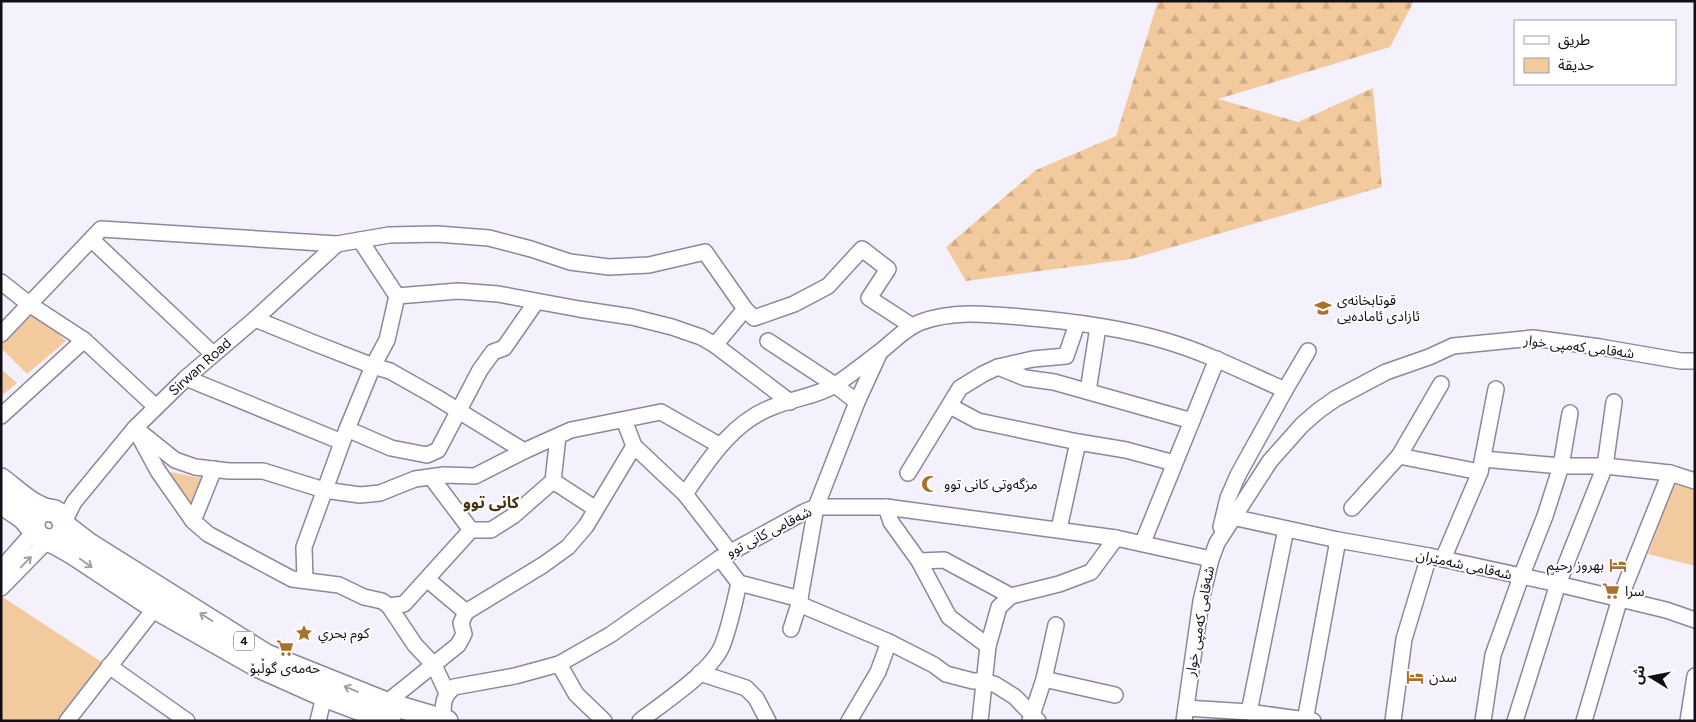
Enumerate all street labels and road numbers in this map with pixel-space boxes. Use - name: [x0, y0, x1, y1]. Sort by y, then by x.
- street label: شەقامی کەمپی خوار: [1522, 332, 1635, 363]
- street label: Sirwan Road: [165, 335, 235, 399]
- street label: شەقامی کانی توو: [723, 503, 815, 561]
- street label: شەقامی شەمێران: [1414, 547, 1514, 583]
- street label: شەقامی کەمپی خوار: [1182, 565, 1219, 679]
- road number: 4: [234, 631, 254, 650]

